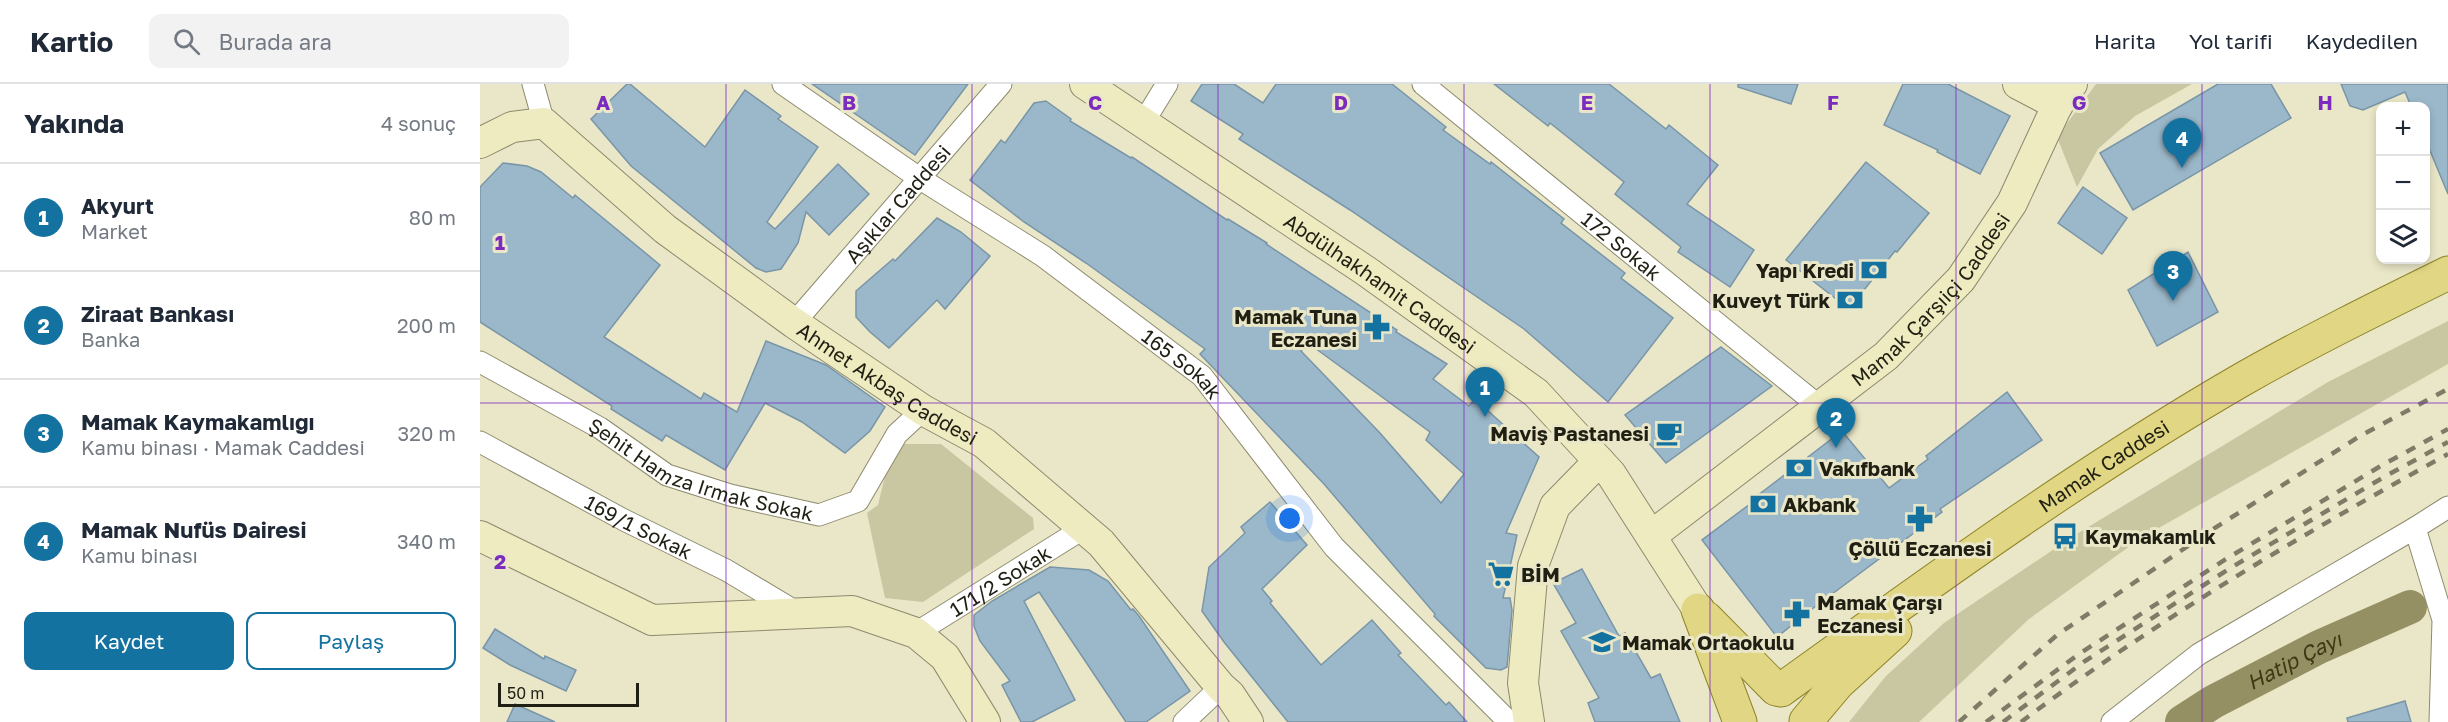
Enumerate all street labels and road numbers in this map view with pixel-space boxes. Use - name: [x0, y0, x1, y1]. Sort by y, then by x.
- street label: Aşıklar Caddesi: [840, 140, 955, 268]
- street label: 172 Sokak: [1577, 206, 1666, 285]
- street label: Abdülhakhamit Caddesi: [1280, 208, 1481, 358]
- street label: Mamak Çarşıiçi Caddesi: [1846, 208, 2014, 391]
- street label: Ahmet Akbaş Caddesi: [793, 317, 982, 449]
- street label: 165 Sokak: [1138, 323, 1227, 403]
- street label: Şehit Hamza Irmak Sokak: [585, 412, 816, 525]
- street label: Mamak Caddesi: [2034, 414, 2173, 517]
- street label: 169/1 Sokak: [581, 489, 696, 564]
- street label: 171/2 Sokak: [945, 540, 1055, 621]

